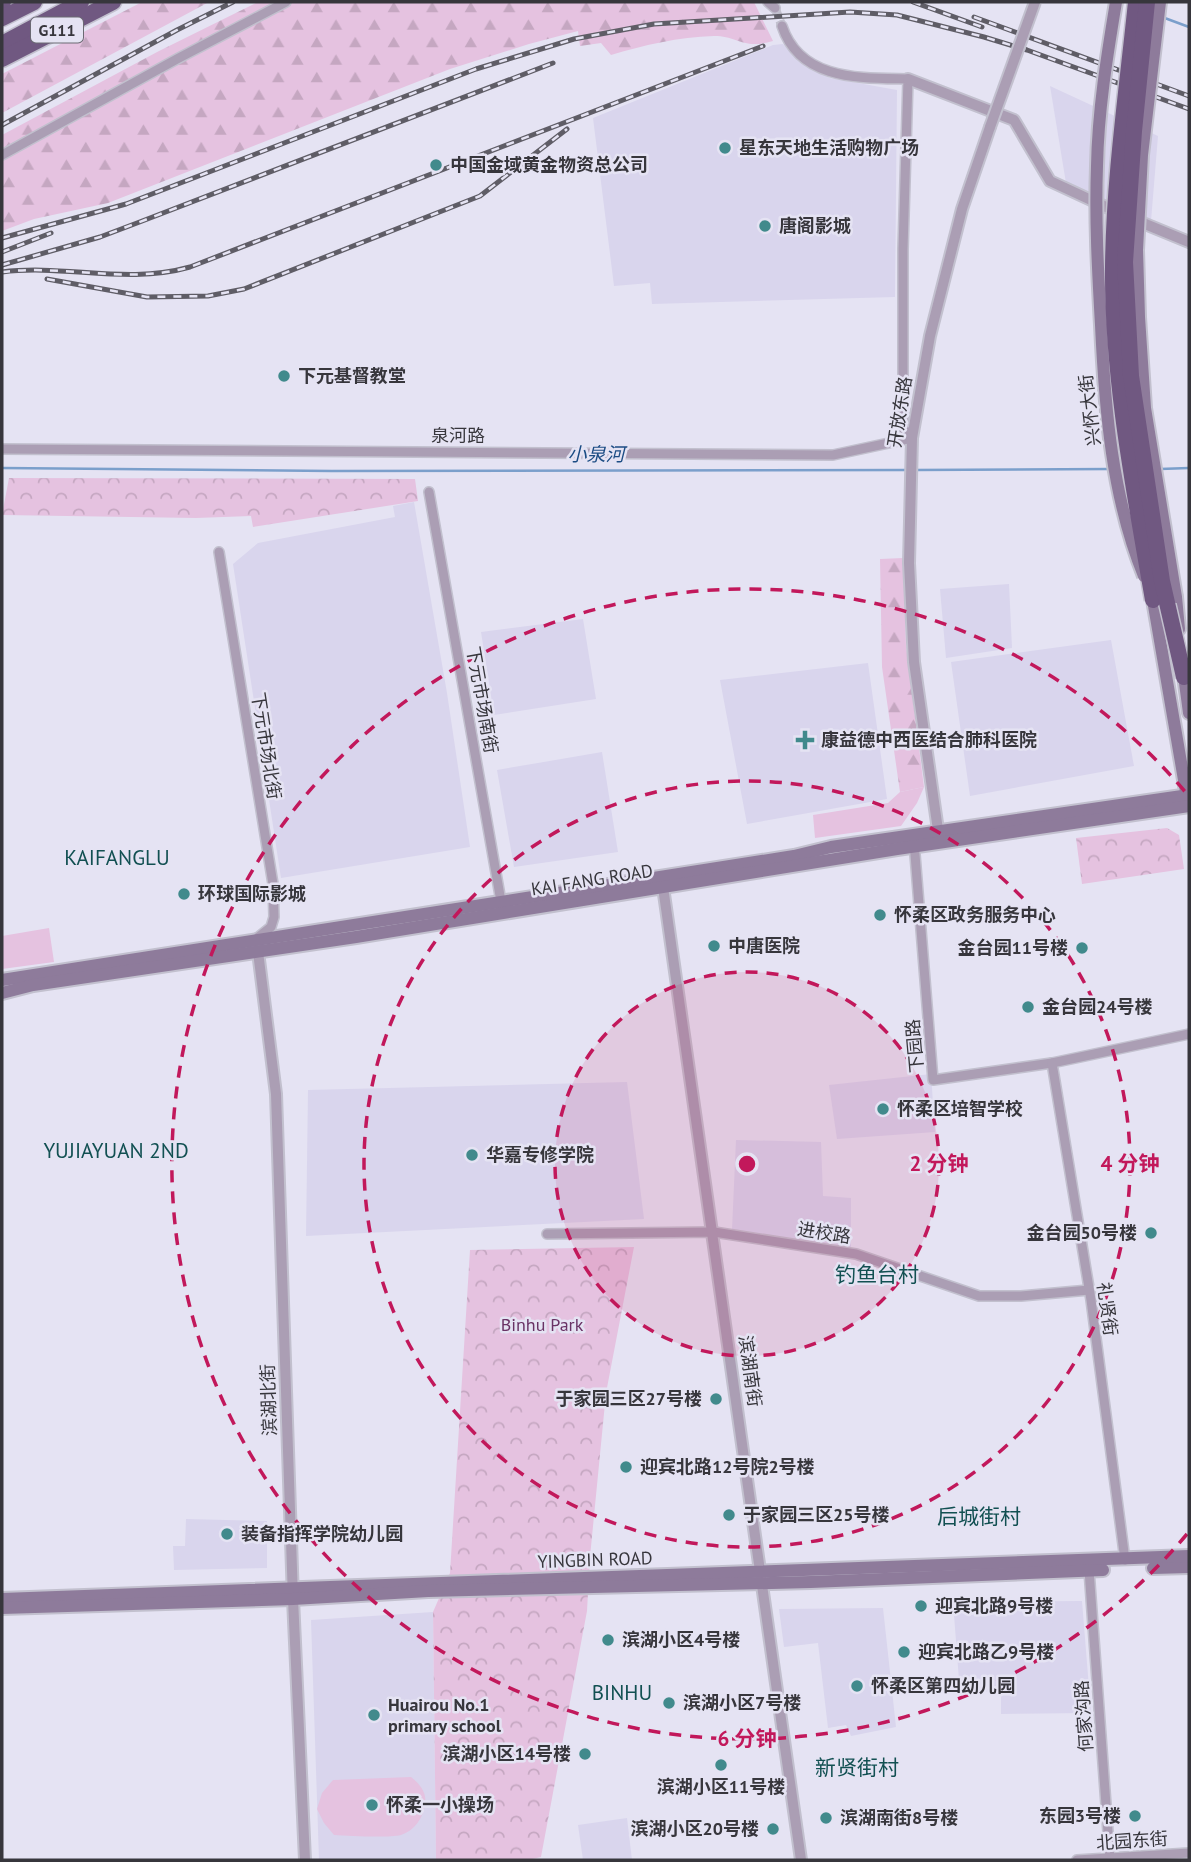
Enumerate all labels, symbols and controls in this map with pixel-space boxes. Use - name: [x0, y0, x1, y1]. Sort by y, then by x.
- road number: G111: [31, 18, 83, 42]
- place label: 星东天地生活购物广场: [739, 136, 919, 159]
- marker: 星东天地生活购物广场: [717, 140, 733, 156]
- place label: 中国金域黄金物资总公司: [450, 153, 648, 176]
- marker: 中国金域黄金物资总公司: [428, 157, 444, 173]
- place label: 唐阁影城: [779, 214, 851, 237]
- marker: 唐阁影城: [757, 218, 773, 234]
- place label: 下元基督教堂: [298, 364, 406, 387]
- marker: 下元基督教堂: [276, 368, 292, 384]
- street label: 兴怀大街: [1074, 373, 1105, 447]
- street label: 开放东路: [883, 375, 916, 449]
- street label: 泉河路: [431, 424, 485, 447]
- water label: 小泉河: [567, 442, 628, 466]
- street label: 下元市场南街: [462, 645, 503, 755]
- street label: 下元市场北街: [247, 691, 286, 801]
- place label: 康益德中西医结合肺科医院: [821, 728, 1037, 751]
- marker: 康益德中西医结合肺科医院: [795, 730, 815, 750]
- district label: KAIFANGLU: [64, 844, 170, 871]
- street label: KAI FANG ROAD: [529, 859, 654, 900]
- place label: 环球国际影城: [198, 882, 306, 905]
- marker: 环球国际影城: [176, 886, 192, 902]
- place label: 怀柔区政务服务中心: [894, 903, 1056, 926]
- marker: 怀柔区政务服务中心: [872, 907, 888, 923]
- place label: 中唐医院: [728, 934, 800, 957]
- place label: 金台园11号楼: [958, 936, 1068, 959]
- marker: 中唐医院: [706, 938, 722, 954]
- marker: 金台园11号楼: [1074, 940, 1090, 956]
- place label: 金台园24号楼: [1042, 995, 1152, 1018]
- marker: 金台园24号楼: [1020, 999, 1036, 1015]
- street label: 下园路: [901, 1018, 928, 1074]
- place label: 怀柔区培智学校: [897, 1097, 1023, 1120]
- marker: 怀柔区培智学校: [875, 1101, 891, 1117]
- district label: YUJIAYUAN 2ND: [43, 1137, 189, 1164]
- place label: 华嘉专修学院: [486, 1143, 594, 1166]
- marker: 华嘉专修学院: [464, 1147, 480, 1163]
- text: 2 分钟: [909, 1150, 969, 1177]
- text: 4 分钟: [1100, 1150, 1160, 1177]
- centre of rings: [735, 1152, 759, 1176]
- street label: 进校路: [796, 1217, 853, 1248]
- place label: 金台园50号楼: [1027, 1221, 1137, 1244]
- marker: 金台园50号楼: [1143, 1225, 1159, 1241]
- district label: 钓鱼台村: [835, 1261, 919, 1288]
- street label: 礼贤街: [1092, 1281, 1123, 1337]
- park label: Binhu Park: [501, 1313, 584, 1336]
- street label: 滨湖南街: [734, 1334, 767, 1408]
- street label: 滨湖北街: [256, 1364, 281, 1436]
- place label: 于家园三区27号楼: [556, 1387, 702, 1410]
- marker: 于家园三区27号楼: [708, 1391, 724, 1407]
- place label: 迎宾北路12号院2号楼: [640, 1455, 815, 1478]
- marker: 迎宾北路12号院2号楼: [618, 1459, 634, 1475]
- place label: 于家园三区25号楼: [743, 1503, 889, 1526]
- district label: 后城街村: [937, 1503, 1021, 1530]
- marker: 于家园三区25号楼: [721, 1507, 737, 1523]
- place label: 装备指挥学院幼儿园: [241, 1522, 403, 1545]
- marker: 装备指挥学院幼儿园: [219, 1526, 235, 1542]
- street label: YINGBIN ROAD: [537, 1546, 653, 1573]
- place label: 迎宾北路9号楼: [935, 1594, 1053, 1617]
- marker: 迎宾北路9号楼: [913, 1598, 929, 1614]
- place label: 滨湖小区4号楼: [622, 1628, 740, 1651]
- marker: 滨湖小区4号楼: [600, 1632, 616, 1648]
- place label: 迎宾北路乙9号楼: [918, 1640, 1054, 1663]
- marker: 迎宾北路乙9号楼: [896, 1644, 912, 1660]
- place label: 怀柔区第四幼儿园: [871, 1674, 1015, 1697]
- marker: 怀柔区第四幼儿园: [849, 1678, 865, 1694]
- district label: BINHU: [592, 1679, 652, 1706]
- street label: 何家沟路: [1070, 1679, 1097, 1753]
- place label: 滨湖小区7号楼: [683, 1691, 801, 1714]
- place label: Huairou No.1 primary school: [388, 1693, 502, 1737]
- marker: 滨湖小区7号楼: [661, 1695, 677, 1711]
- marker: Huairou No.1 primary school: [366, 1707, 382, 1723]
- text: 6 分钟: [717, 1725, 777, 1752]
- place label: 滨湖小区14号楼: [443, 1742, 571, 1765]
- marker: 滨湖小区14号楼: [577, 1746, 593, 1762]
- district label: 新贤街村: [815, 1754, 899, 1781]
- marker: 滨湖小区11号楼: [713, 1757, 729, 1773]
- place label: 滨湖小区11号楼: [657, 1775, 785, 1798]
- place label: 怀柔一小操场: [386, 1793, 494, 1816]
- marker: 怀柔一小操场: [364, 1797, 380, 1813]
- place label: 东园3号楼: [1039, 1804, 1121, 1827]
- place label: 滨湖南街8号楼: [840, 1806, 958, 1829]
- marker: 东园3号楼: [1127, 1808, 1143, 1824]
- marker: 滨湖南街8号楼: [818, 1810, 834, 1826]
- place label: 滨湖小区20号楼: [631, 1817, 759, 1840]
- marker: 滨湖小区20号楼: [765, 1821, 781, 1837]
- street label: 北园东街: [1095, 1827, 1169, 1854]

